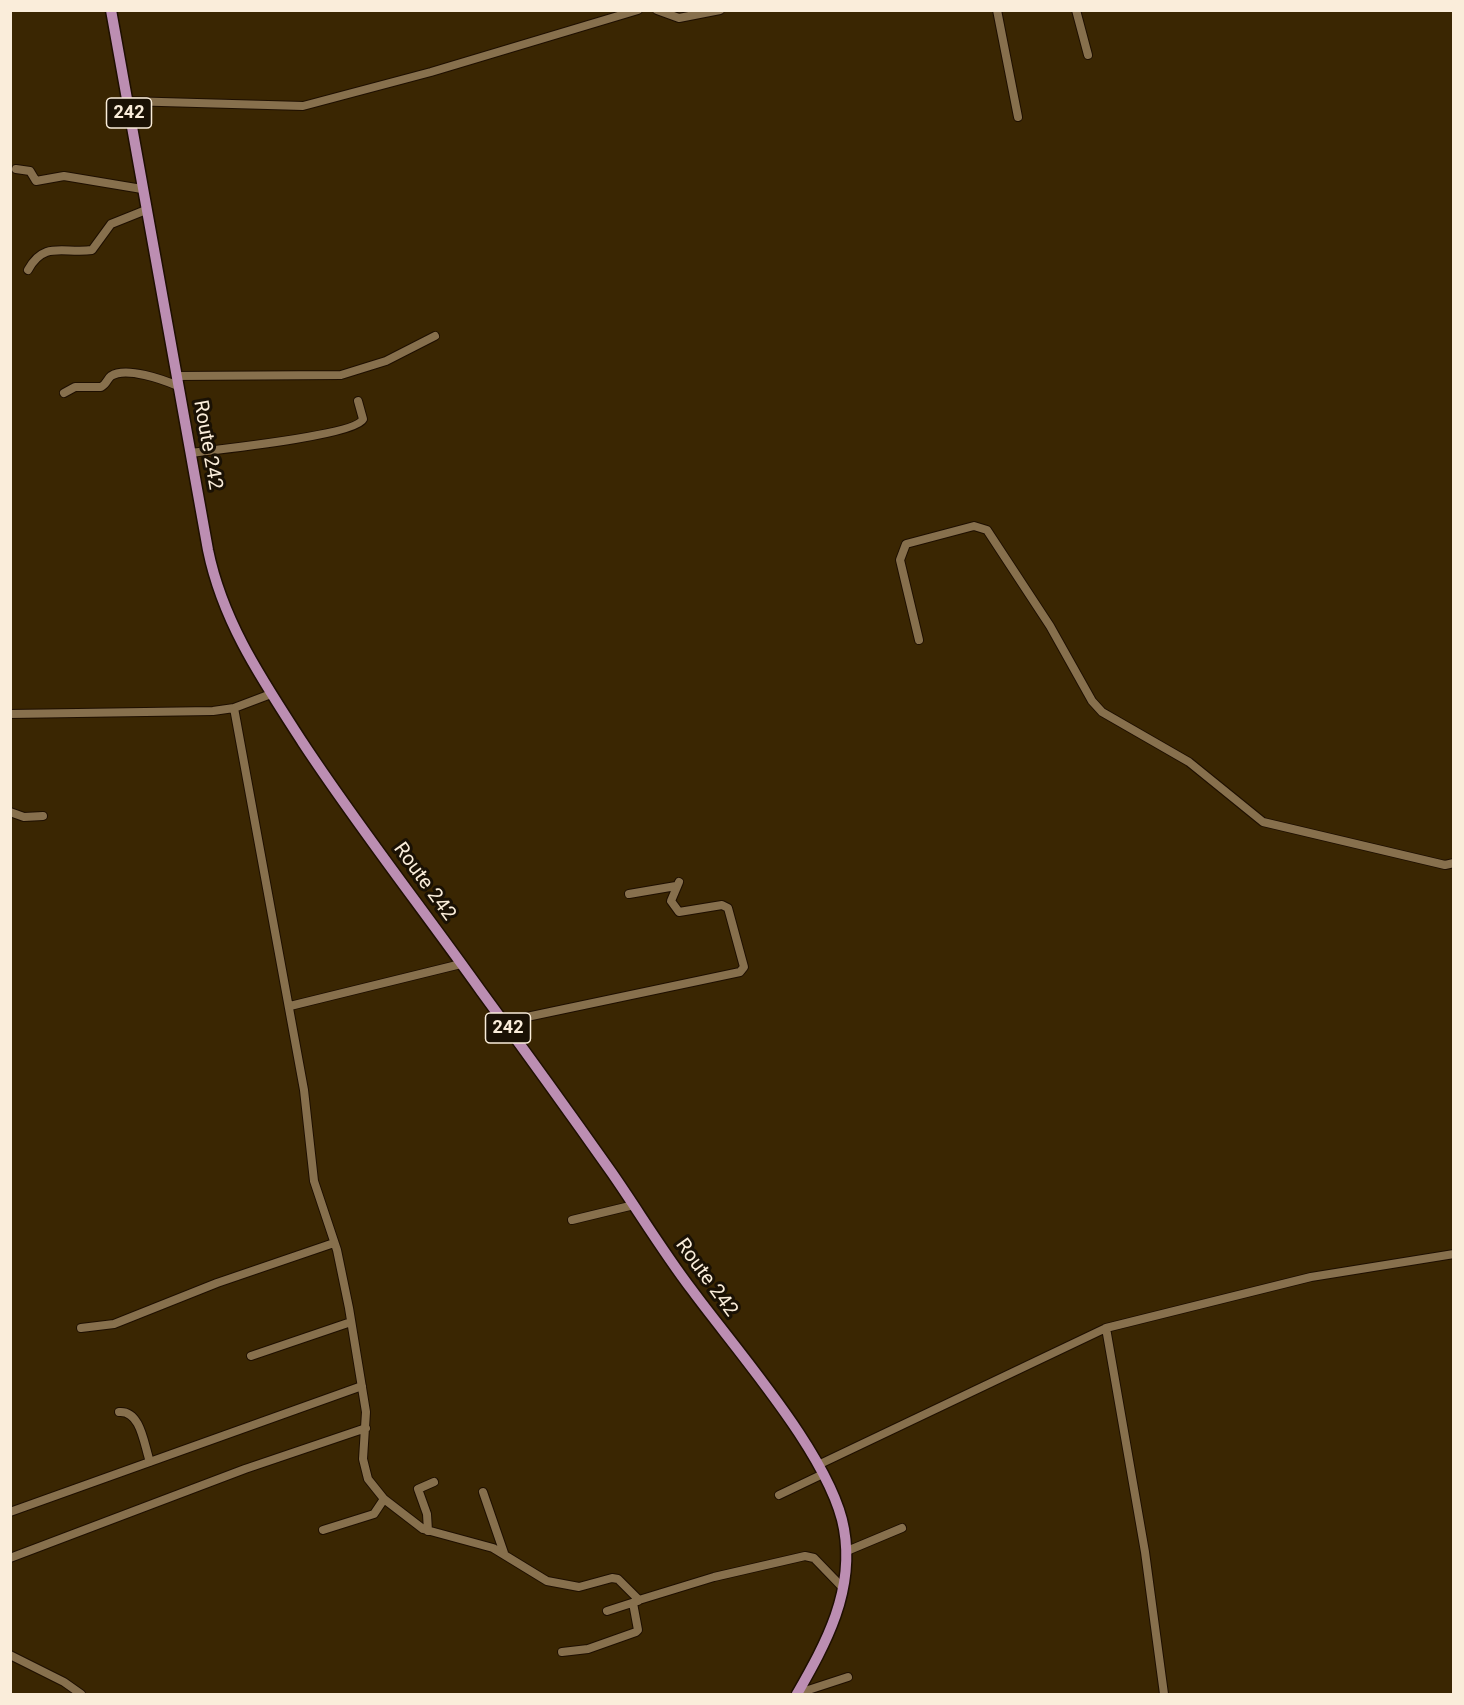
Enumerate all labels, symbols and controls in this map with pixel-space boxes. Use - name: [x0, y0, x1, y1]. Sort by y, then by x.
- road number: 242: [106, 98, 152, 128]
- street label: Route 242: [187, 398, 227, 492]
- street label: Route 242: [388, 838, 460, 926]
- road number: 242: [486, 1013, 530, 1043]
- street label: Route 242: [670, 1234, 742, 1322]

